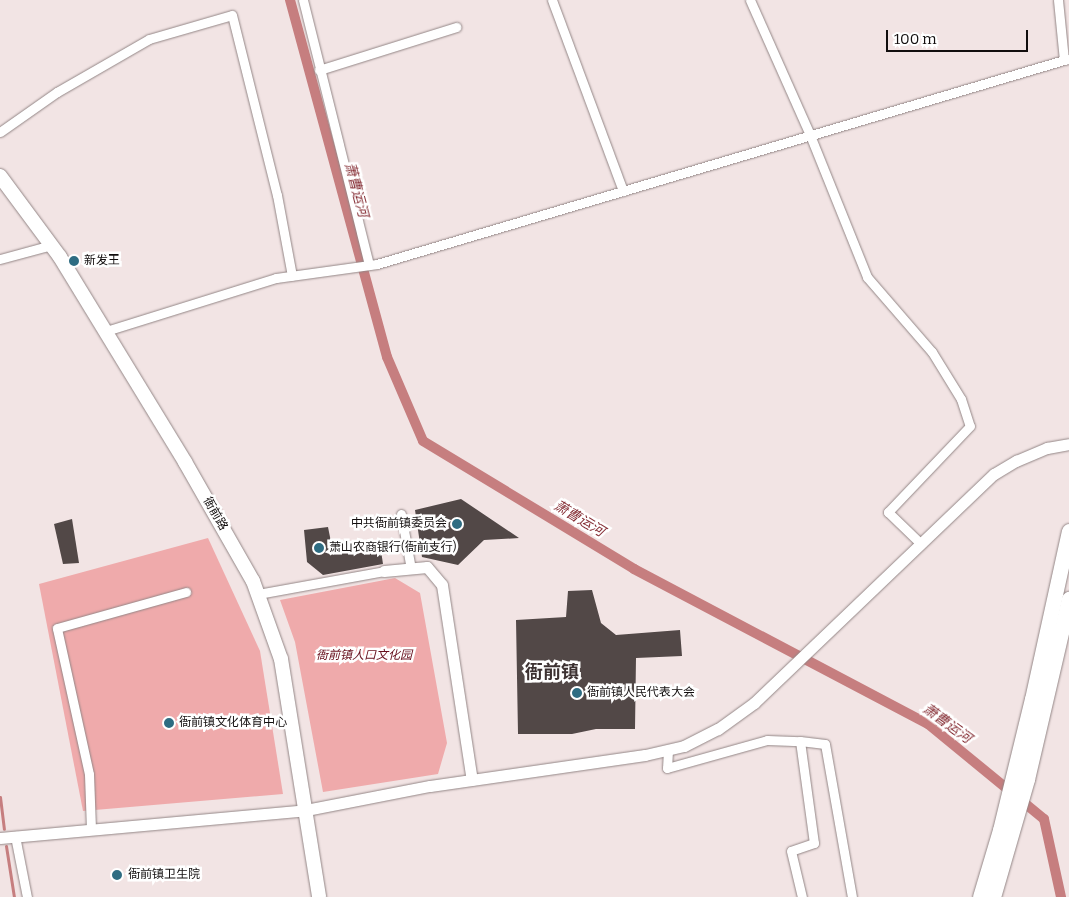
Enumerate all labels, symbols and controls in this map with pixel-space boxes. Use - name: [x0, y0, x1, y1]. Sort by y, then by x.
- scale bar: [889, 20, 1032, 52]
- text: 100 m: [894, 30, 937, 48]
- water label: 萧曹运河: [341, 161, 371, 219]
- place label: 新发王: [84, 254, 120, 268]
- marker: 新发王: [68, 255, 80, 267]
- street label: 衙前路: [200, 495, 230, 533]
- water label: 萧曹运河: [551, 497, 607, 541]
- place label: 中共衙前镇委员会: [351, 517, 447, 531]
- marker: 中共衙前镇委员会: [451, 518, 463, 530]
- place label: 萧山农商银行(衙前支行): [329, 541, 456, 555]
- marker: 萧山农商银行(衙前支行): [313, 542, 325, 554]
- park label: 衙前镇人口文化园: [316, 649, 412, 663]
- district label: 衙前镇: [525, 661, 579, 683]
- place label: 衙前镇人民代表大会: [587, 686, 695, 700]
- marker: 衙前镇人民代表大会: [571, 687, 583, 699]
- water label: 萧曹运河: [919, 701, 975, 747]
- place label: 衙前镇文化体育中心: [179, 716, 287, 730]
- marker: 衙前镇文化体育中心: [163, 717, 175, 729]
- marker: 衙前镇卫生院: [110, 868, 124, 882]
- place label: 衙前镇卫生院: [128, 868, 200, 882]

